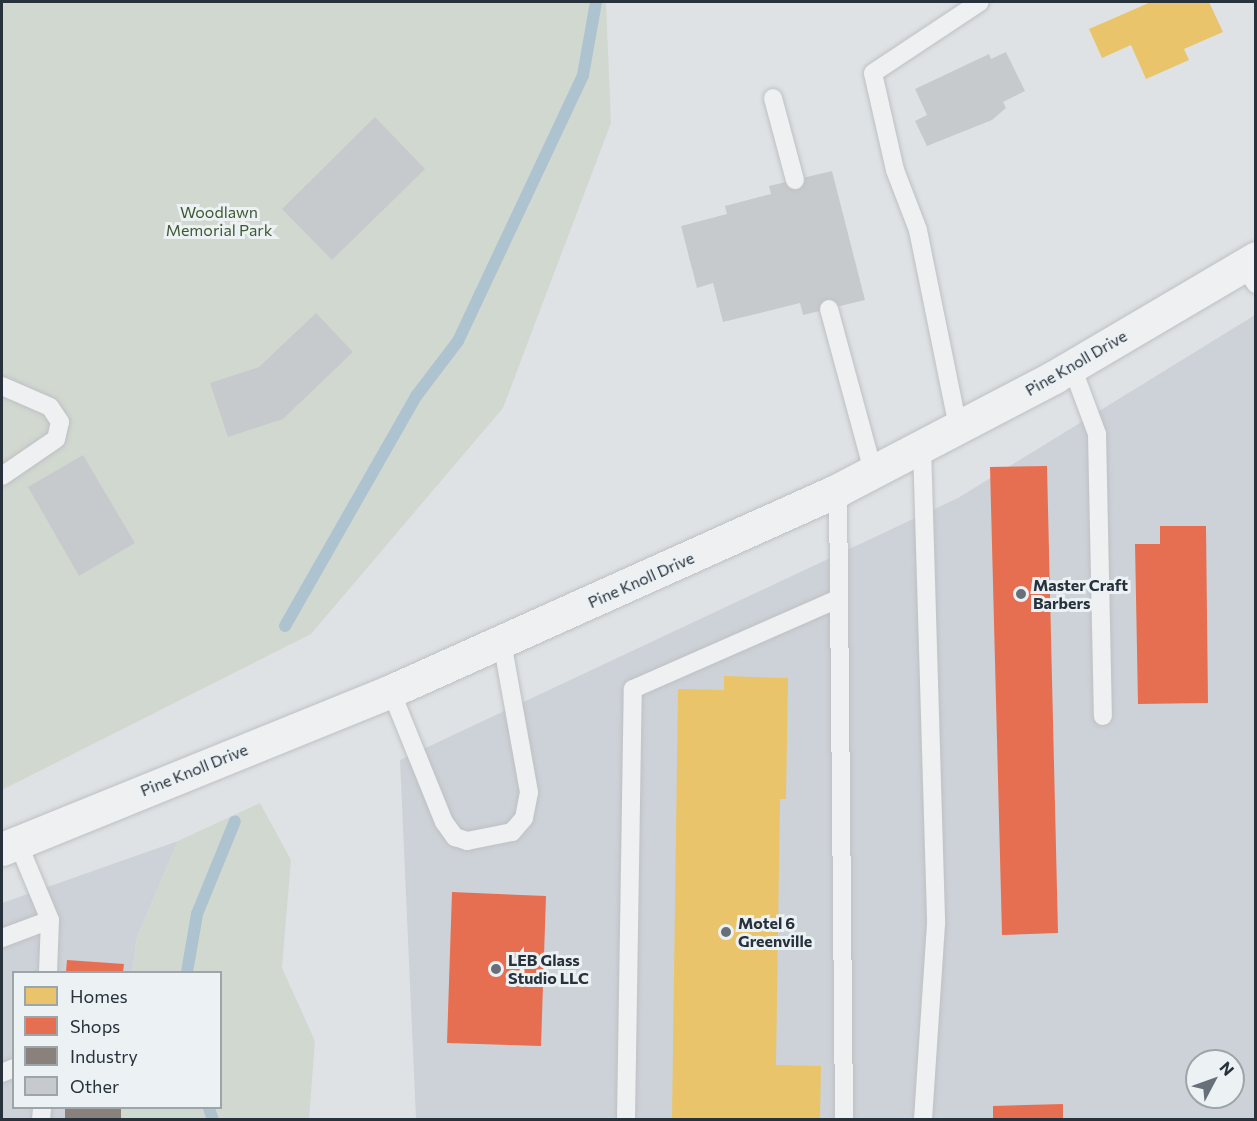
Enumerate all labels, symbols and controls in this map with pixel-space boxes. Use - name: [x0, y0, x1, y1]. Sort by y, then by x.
- park label: Woodlawn Memorial Park: [166, 202, 272, 240]
- street label: Pine Knoll Drive: [1022, 326, 1130, 400]
- street label: Pine Knoll Drive: [585, 548, 697, 612]
- place label: Master Craft Barbers: [1033, 575, 1128, 613]
- marker: Master Craft Barbers: [1014, 587, 1028, 601]
- street label: Pine Knoll Drive: [137, 740, 251, 800]
- place label: Motel 6 Greenville: [738, 913, 812, 951]
- marker: Motel 6 Greenville: [719, 925, 733, 939]
- place label: LEB Glass Studio LLC: [508, 950, 589, 988]
- marker: LEB Glass Studio LLC: [489, 962, 503, 976]
- legend: [12, 971, 222, 1109]
- text: Homes: [70, 985, 128, 1007]
- text: Shops: [70, 1015, 120, 1037]
- text: Industry: [70, 1045, 138, 1067]
- north arrow: [1185, 1049, 1245, 1109]
- text: N: [1216, 1057, 1239, 1079]
- text: Other: [70, 1075, 119, 1097]

